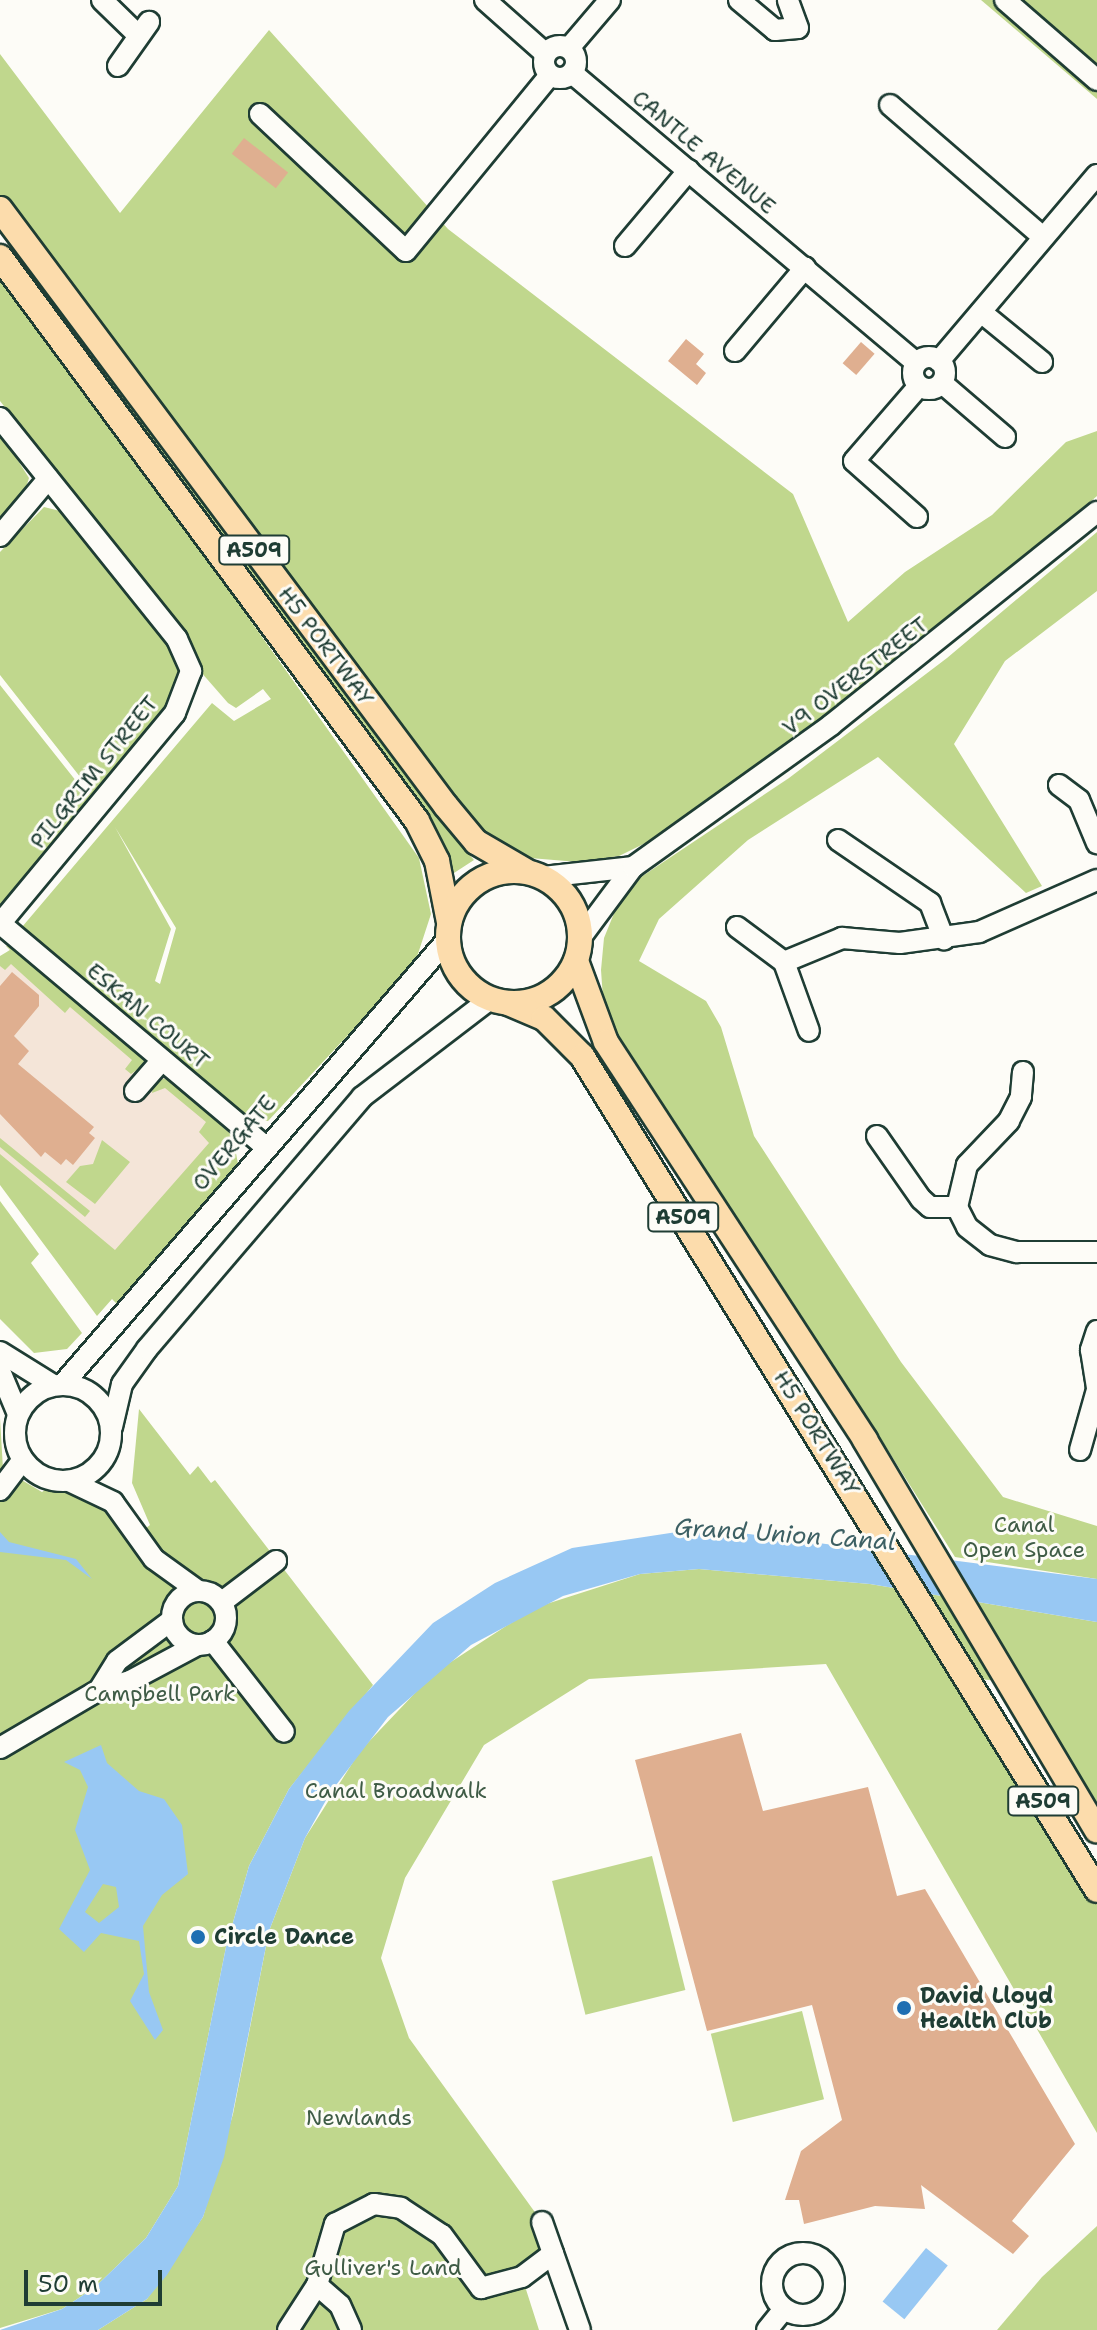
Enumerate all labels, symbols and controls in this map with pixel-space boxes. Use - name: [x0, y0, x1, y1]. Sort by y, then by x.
- street label: CANTLE AVENUE: [627, 84, 781, 220]
- road number: A509: [218, 534, 290, 566]
- street label: H5 PORTWAY: [273, 581, 379, 711]
- street label: V9 OVERSTREET: [777, 611, 933, 741]
- street label: PILGRIM STREET: [24, 690, 164, 854]
- street label: ESKAN COURT: [82, 957, 214, 1075]
- street label: OVERGATE: [187, 1090, 281, 1196]
- road number: A509: [647, 1201, 719, 1233]
- street label: H5 PORTWAY: [768, 1366, 866, 1500]
- park label: Canal Open Space: [963, 1511, 1085, 1562]
- water label: Grand Union Canal: [673, 1513, 897, 1557]
- park label: Campbell Park: [84, 1681, 236, 1707]
- park label: Canal Broadwalk: [305, 1778, 487, 1804]
- road number: A509: [1007, 1785, 1079, 1817]
- place label: Circle Dance: [214, 1924, 354, 1950]
- marker: Circle Dance: [189, 1928, 207, 1946]
- place label: David Lloyd Health Club: [920, 1982, 1053, 2034]
- marker: David Lloyd Health Club: [895, 1999, 913, 2017]
- park label: Newlands: [306, 2105, 412, 2131]
- scale bar: [28, 2254, 166, 2304]
- park label: Gulliver's Land: [304, 2255, 462, 2281]
- text: 50 m: [38, 2268, 98, 2300]

